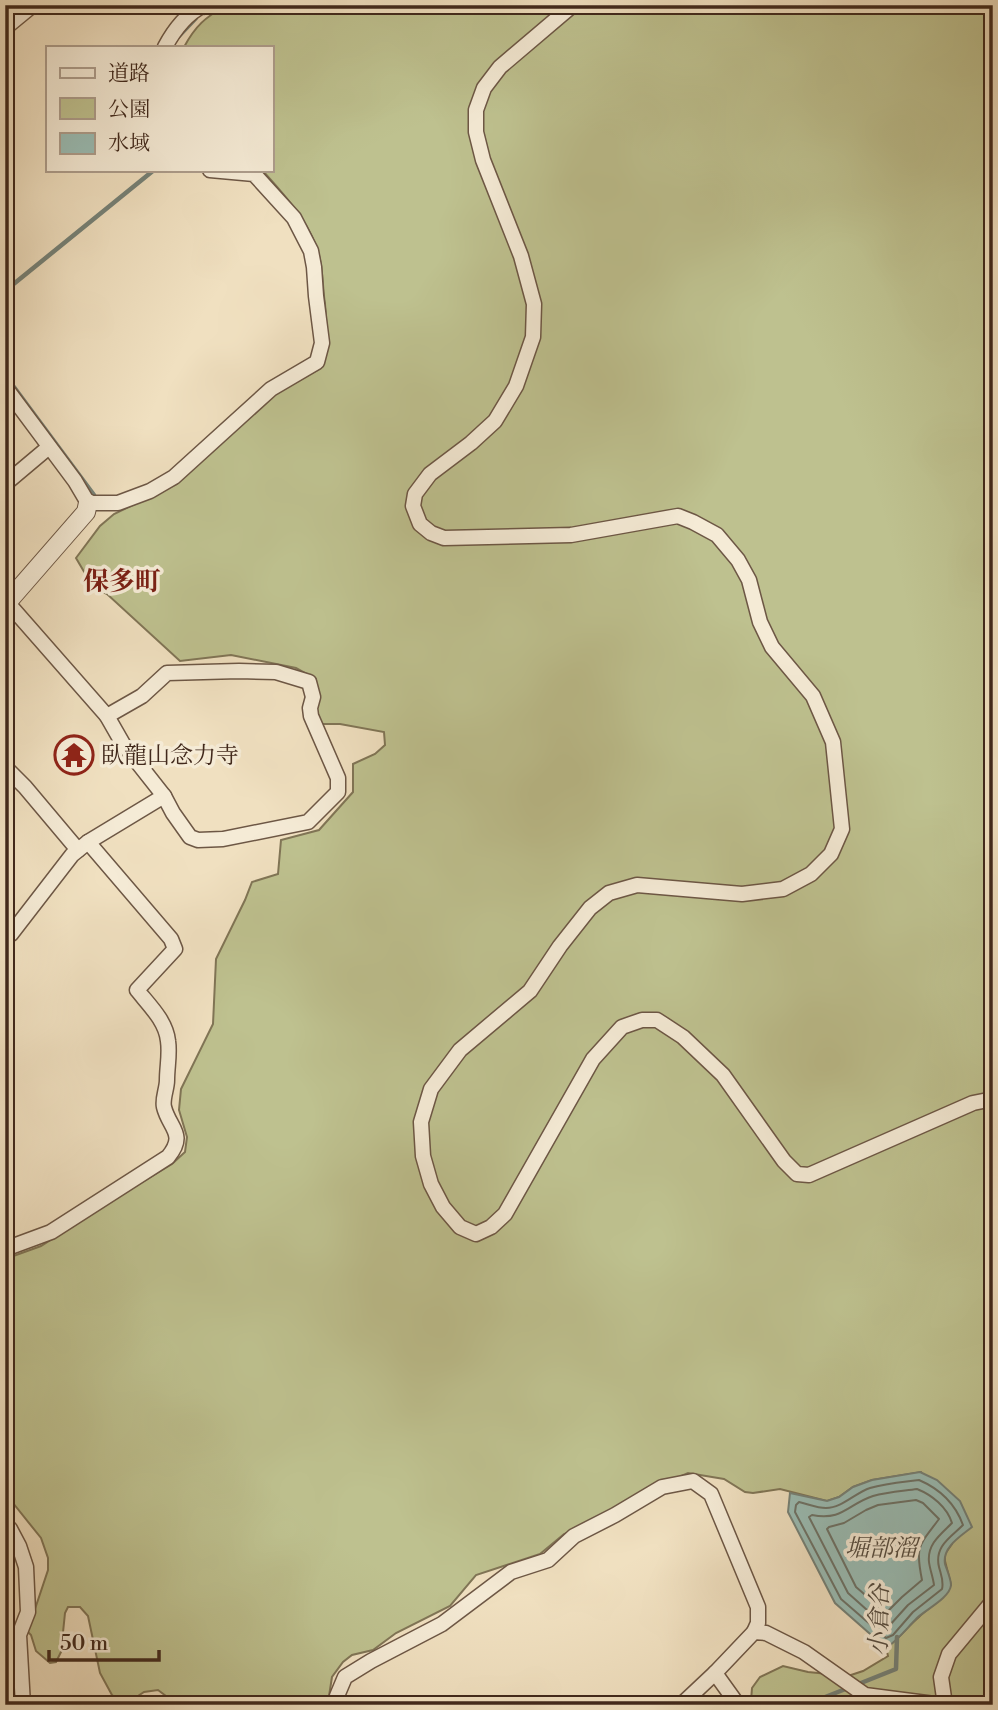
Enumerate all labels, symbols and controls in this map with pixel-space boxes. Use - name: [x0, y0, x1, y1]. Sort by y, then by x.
- legend: [46, 46, 273, 172]
- text: 道路: [108, 61, 150, 87]
- text: 公園: [108, 97, 150, 123]
- text: 水域: [108, 131, 150, 157]
- district label: 保多町: [83, 566, 161, 598]
- temple icon: 臥龍山念力寺: [53, 734, 95, 776]
- place label: 臥龍山念力寺: [101, 742, 239, 770]
- water label: 堀部溜: [845, 1534, 921, 1564]
- water label: 小倉谷: [864, 1582, 896, 1656]
- scale bar: [49, 1619, 159, 1663]
- text: 50 m: [60, 1631, 108, 1657]

